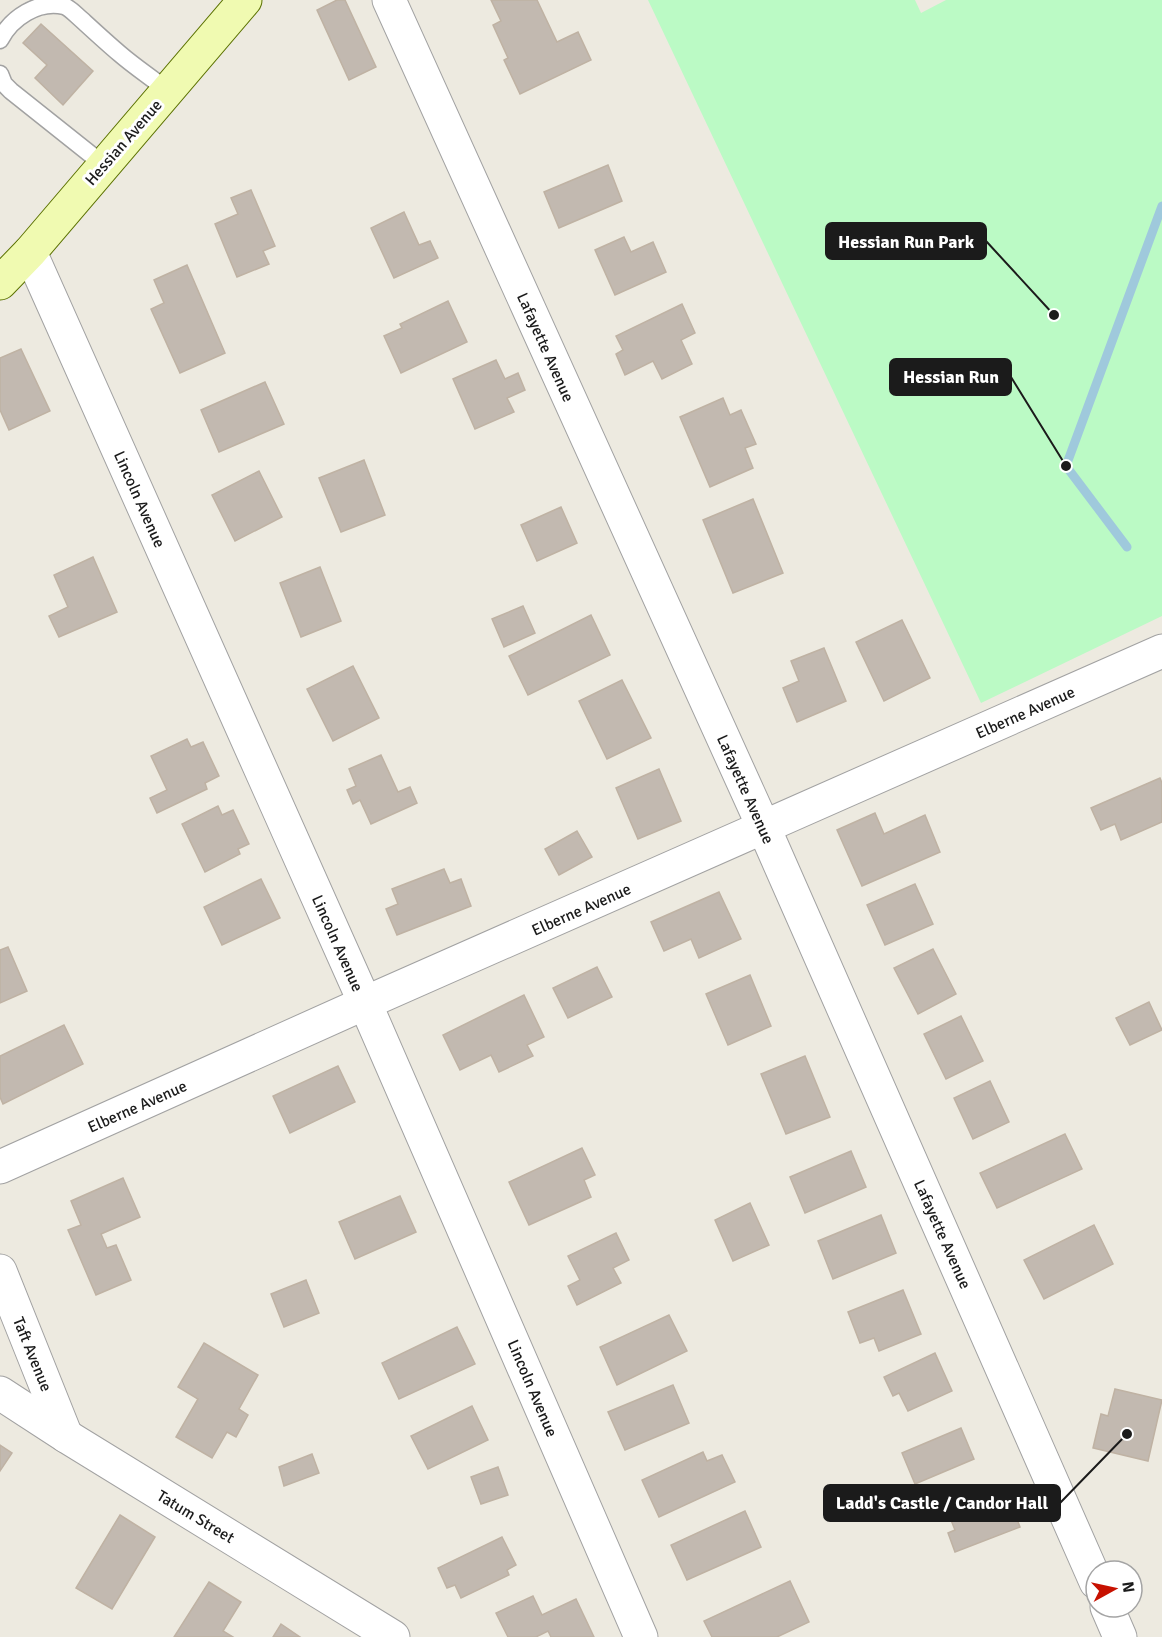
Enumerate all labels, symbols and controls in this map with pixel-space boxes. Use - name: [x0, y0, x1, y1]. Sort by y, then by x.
- street label: Hessian Avenue: [81, 96, 167, 190]
- callout: Hessian Run Park: [826, 223, 986, 259]
- text: Hessian Run Park: [838, 231, 975, 253]
- street label: Lafayette Avenue: [512, 290, 578, 405]
- callout: Hessian Run: [890, 359, 1011, 395]
- text: Hessian Run: [903, 366, 999, 388]
- street label: Lincoln Avenue: [109, 448, 169, 551]
- street label: Elberne Avenue: [973, 682, 1078, 744]
- street label: Lafayette Avenue: [712, 732, 778, 847]
- street label: Elberne Avenue: [529, 879, 634, 941]
- street label: Lincoln Avenue: [307, 892, 367, 995]
- street label: Elberne Avenue: [85, 1076, 190, 1138]
- street label: Lafayette Avenue: [909, 1177, 975, 1292]
- street label: Taft Avenue: [8, 1314, 56, 1395]
- street label: Lincoln Avenue: [503, 1337, 562, 1440]
- callout: Ladd's Castle / Candor Hall: [824, 1485, 1060, 1521]
- street label: Tatum Street: [153, 1486, 238, 1548]
- text: Ladd's Castle / Candor Hall: [836, 1492, 1048, 1514]
- north arrow: [1084, 1559, 1144, 1619]
- text: N: [1117, 1580, 1139, 1594]

